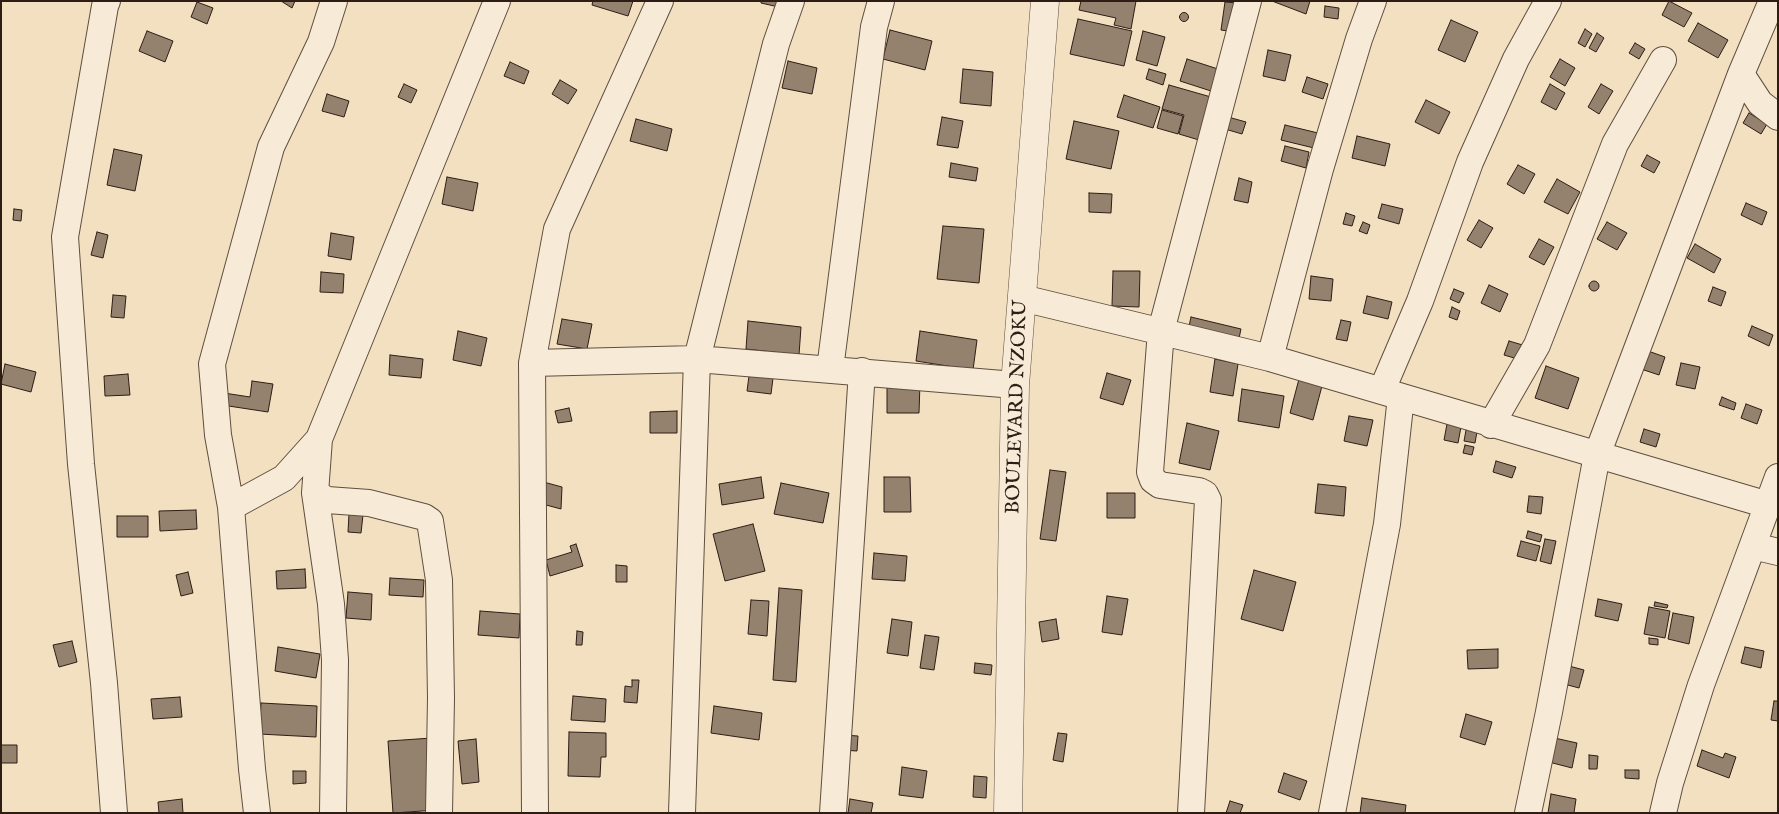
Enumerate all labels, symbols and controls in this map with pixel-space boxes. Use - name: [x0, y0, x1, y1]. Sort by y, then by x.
- street label: BOULEVARD NZOKU: [1002, 299, 1034, 515]

